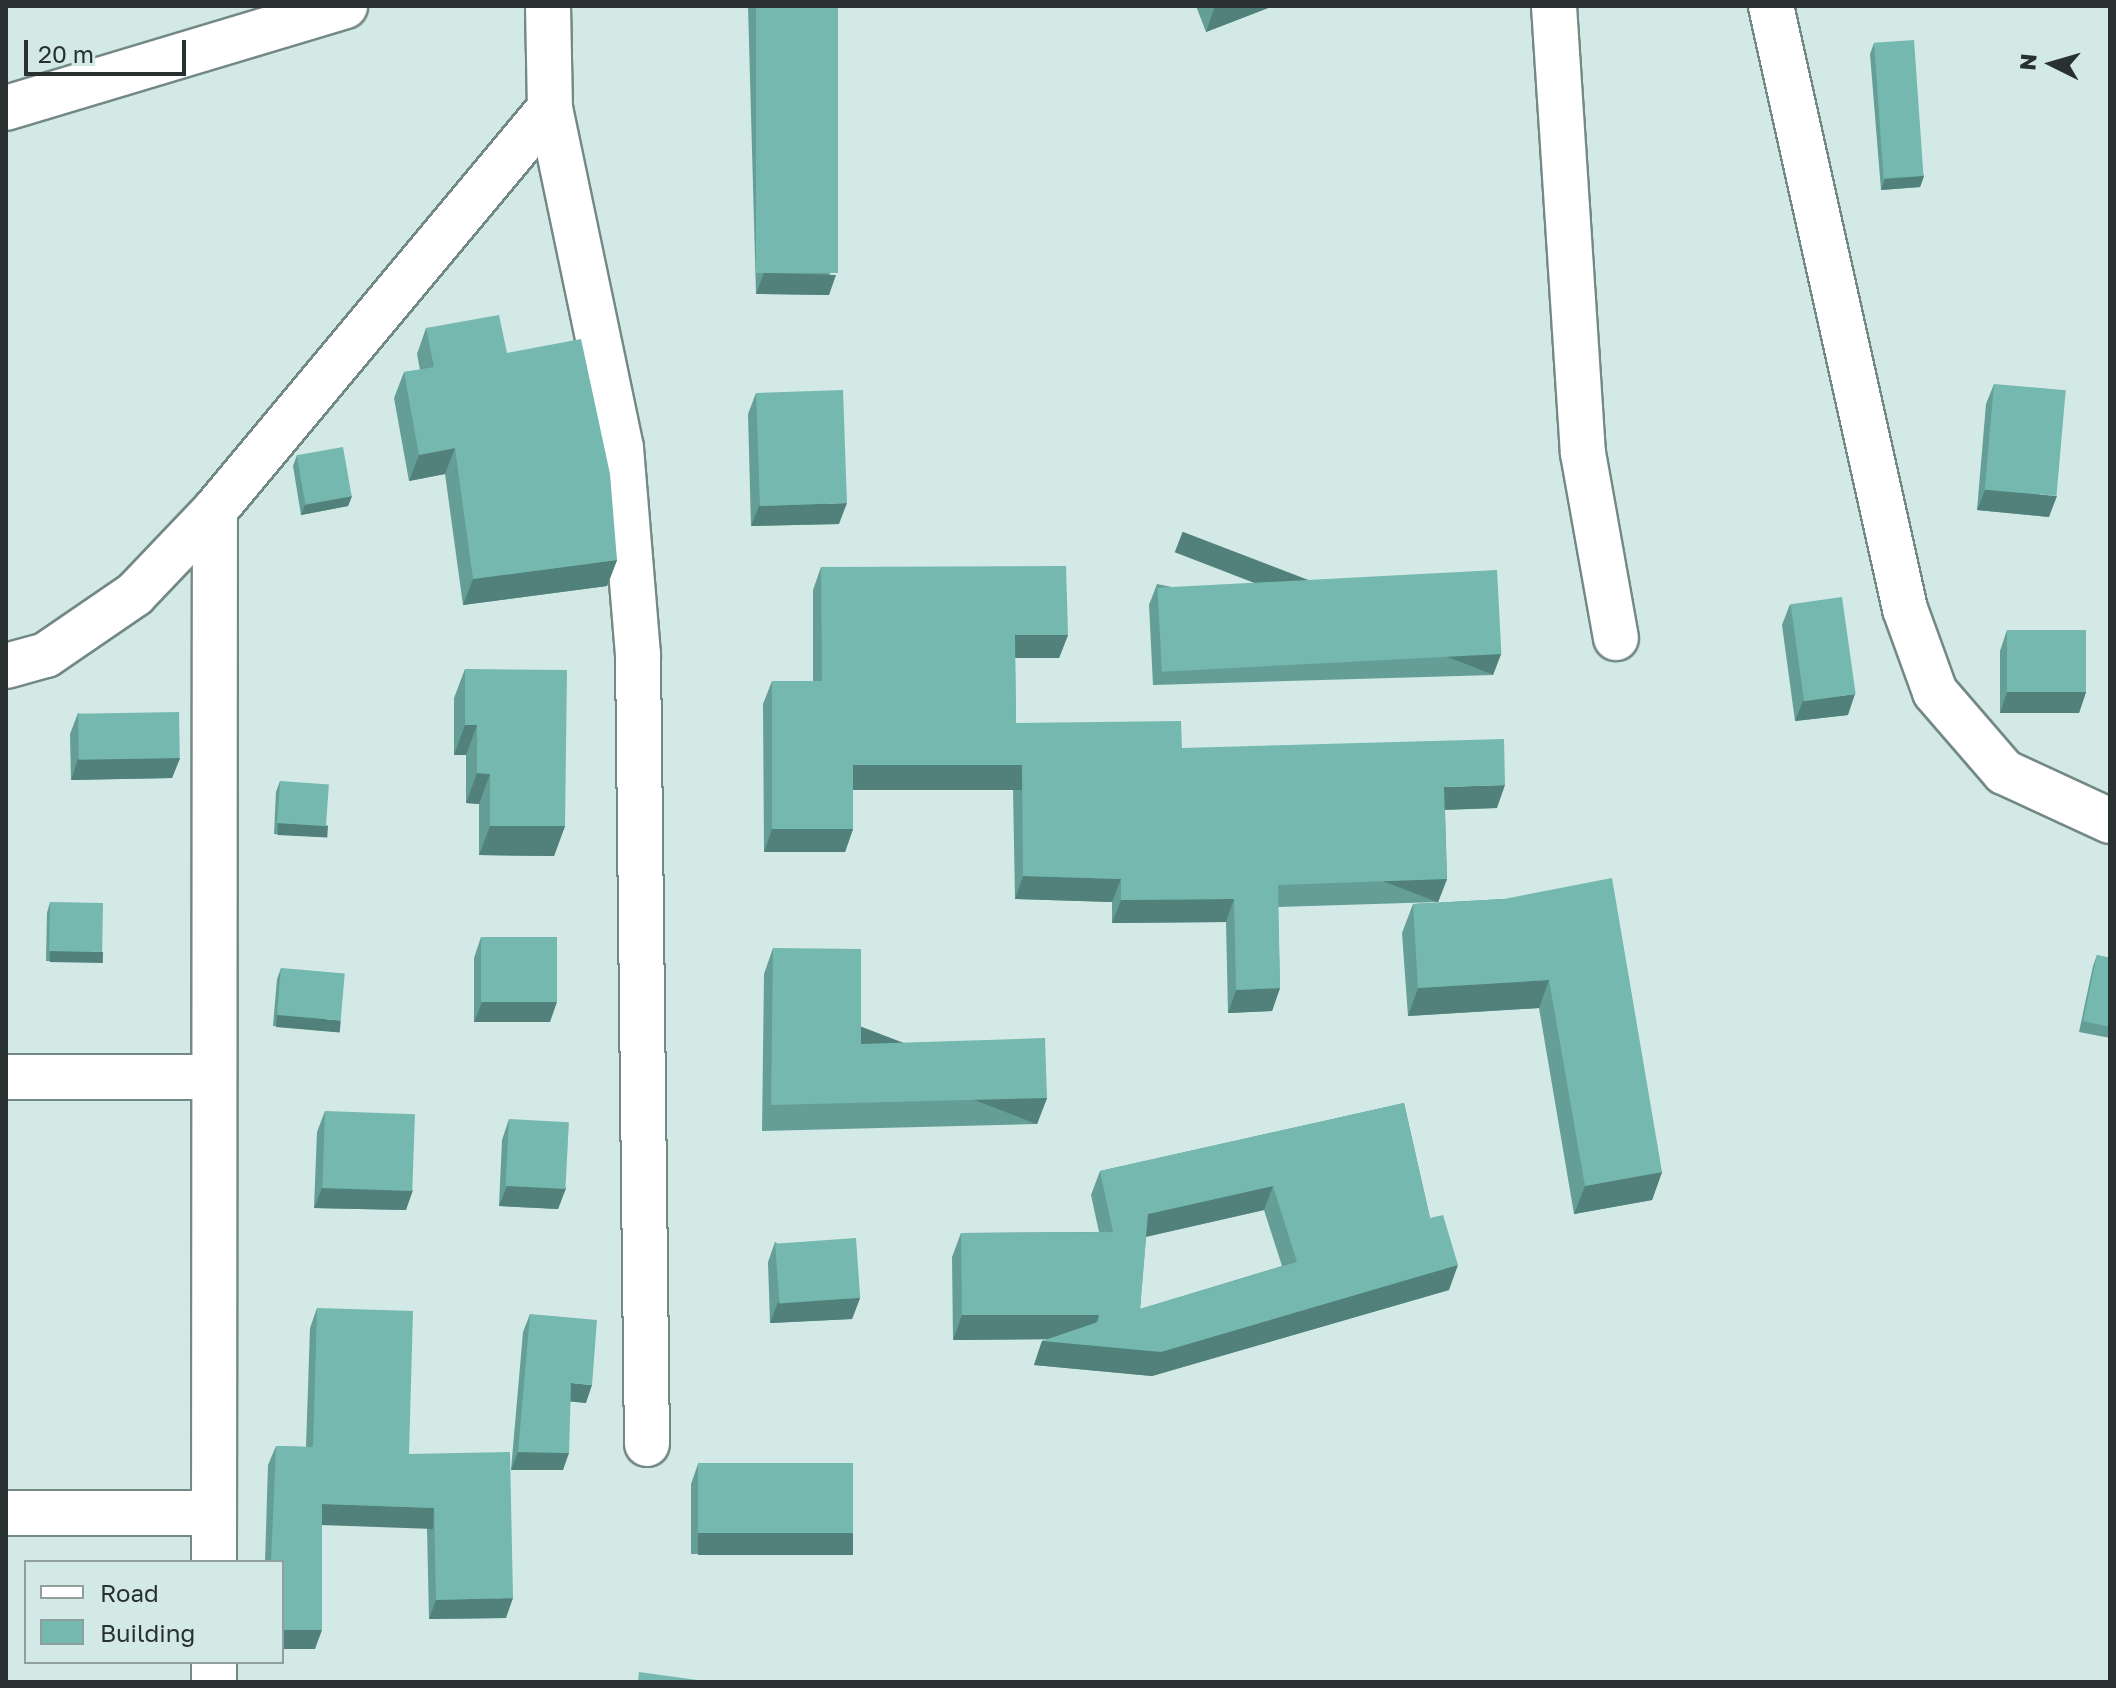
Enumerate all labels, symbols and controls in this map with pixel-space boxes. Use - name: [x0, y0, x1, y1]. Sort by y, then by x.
- scale bar: [28, 24, 190, 74]
- north arrow: [2012, 24, 2092, 104]
- text: 20 m: [38, 39, 94, 68]
- text: N: [2013, 52, 2042, 71]
- legend: [24, 1560, 284, 1664]
- text: Road: [100, 1578, 159, 1607]
- text: Building: [100, 1618, 195, 1647]

